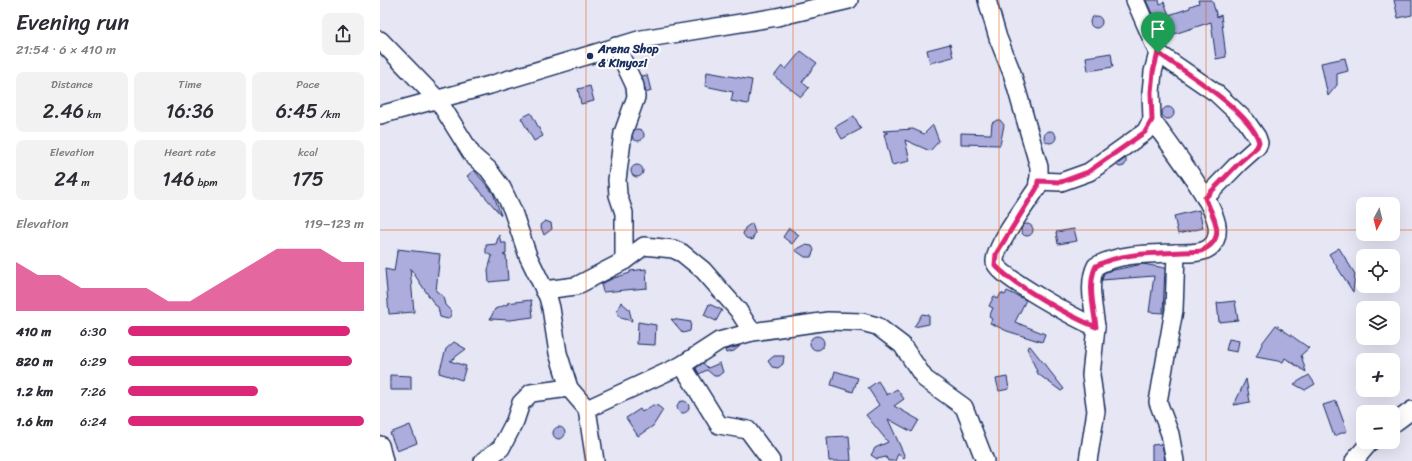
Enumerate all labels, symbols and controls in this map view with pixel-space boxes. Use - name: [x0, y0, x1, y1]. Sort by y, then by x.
- text: Evening run: [16, 3, 129, 42]
- pin: [1141, 12, 1175, 53]
- button: share: [322, 13, 364, 55]
- icon: arrive: [1147, 18, 1169, 40]
- text: 21:54 · 6 × 410 m: [16, 38, 116, 61]
- place label: Arena Shop & Kinyozi: [597, 38, 659, 74]
- marker: Arena Shop & Kinyozi: [585, 51, 595, 61]
- text: Distance: [51, 75, 93, 94]
- text: Time: [178, 75, 202, 94]
- text: Pace: [296, 75, 320, 94]
- text: 2.46: [43, 94, 84, 129]
- text: 16:36: [166, 94, 214, 129]
- text: 6:45: [276, 94, 318, 129]
- text: km: [84, 105, 101, 124]
- text: /km: [318, 105, 340, 124]
- text: Elevation: [50, 143, 94, 162]
- text: Heart rate: [164, 143, 216, 162]
- text: kcal: [298, 143, 318, 162]
- text: 24: [54, 162, 78, 197]
- text: 146: [162, 162, 195, 197]
- text: 175: [292, 162, 324, 197]
- text: m: [78, 173, 90, 192]
- text: bpm: [195, 173, 218, 192]
- north arrow: [1356, 197, 1400, 241]
- map controls: [1356, 197, 1400, 449]
- text: Elevation: [16, 212, 69, 235]
- text: 119–123 m: [304, 212, 364, 235]
- button: locate: [1356, 249, 1400, 293]
- button: layers: [1356, 301, 1400, 345]
- text: 410 m: [16, 320, 51, 343]
- text: 6:30: [80, 320, 107, 343]
- text: 820 m: [16, 350, 53, 373]
- text: 6:29: [80, 350, 107, 373]
- button: +: [1356, 353, 1400, 397]
- text: 1.2 km: [16, 380, 53, 403]
- text: 7:26: [80, 380, 106, 403]
- button: −: [1356, 405, 1400, 449]
- text: 1.6 km: [16, 410, 53, 433]
- text: 6:24: [80, 410, 107, 433]

